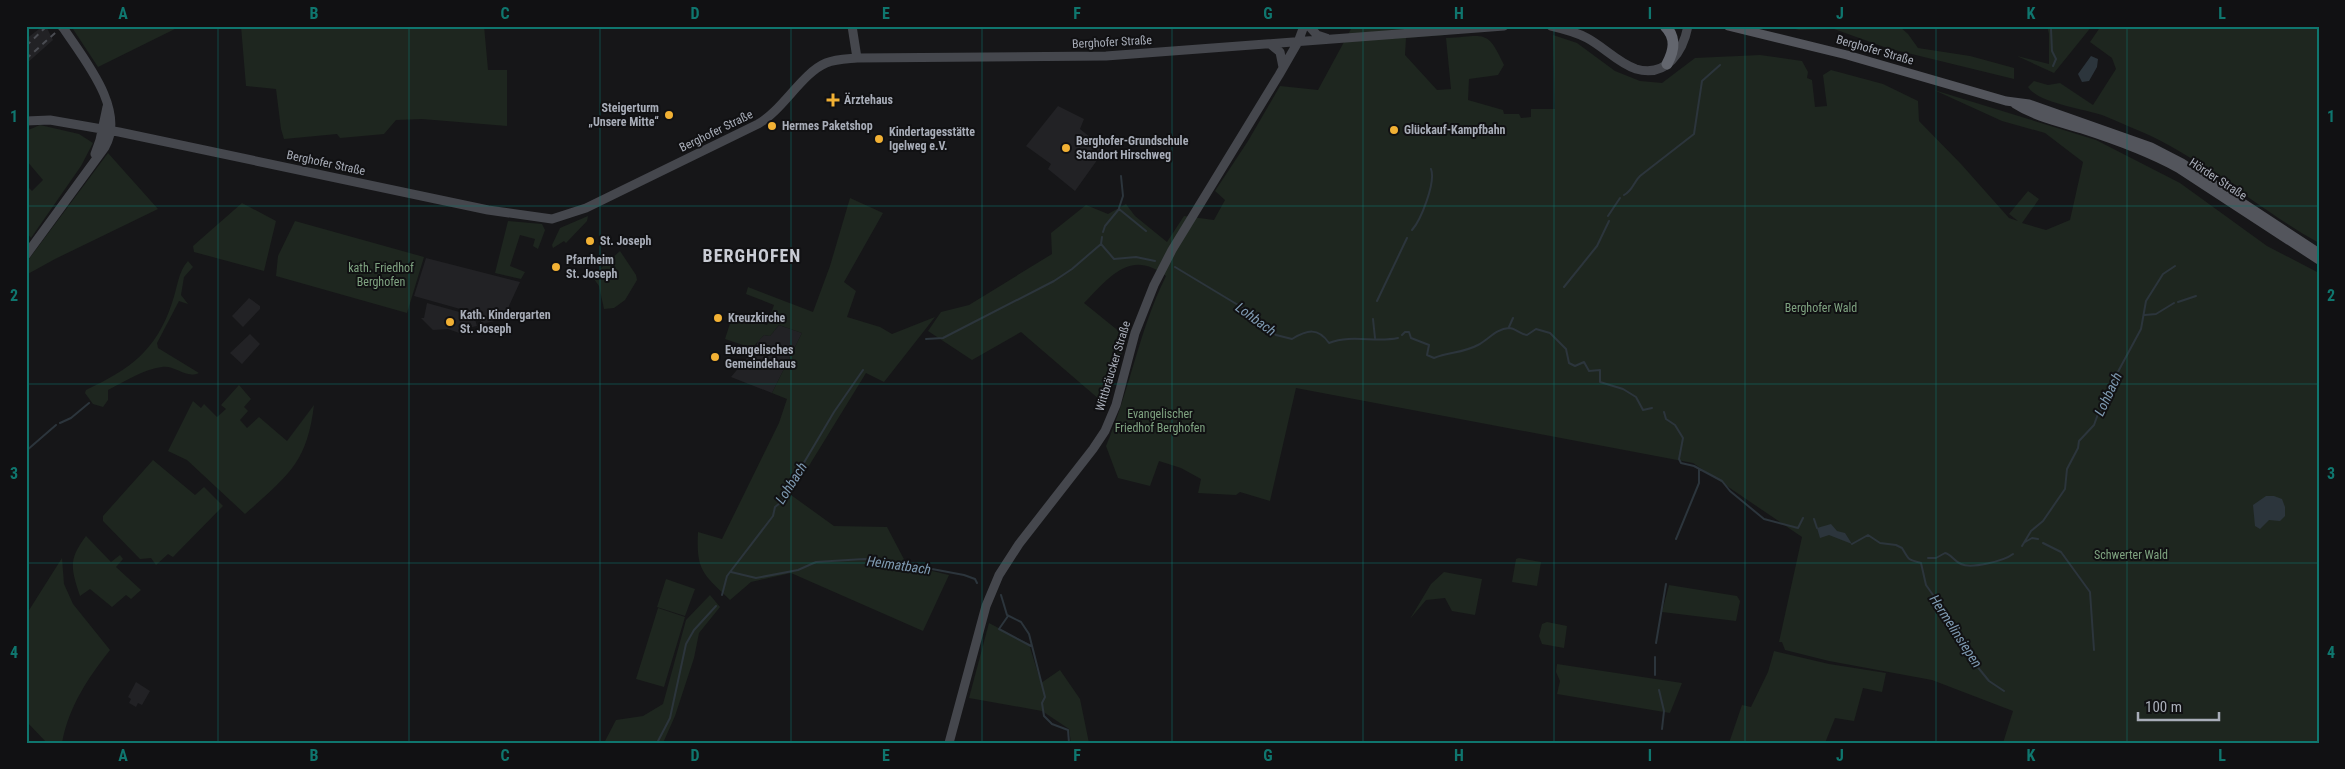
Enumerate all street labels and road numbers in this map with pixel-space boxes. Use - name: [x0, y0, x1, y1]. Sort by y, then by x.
- street label: Berghofer Straße: [1835, 32, 1916, 68]
- street label: Berghofer Straße: [1072, 33, 1153, 51]
- street label: Berghofer Straße: [677, 107, 755, 155]
- street label: Berghofer Straße: [285, 148, 367, 178]
- street label: Hörder Straße: [2187, 155, 2250, 203]
- street label: Wittbräucker Straße: [1093, 319, 1133, 413]

